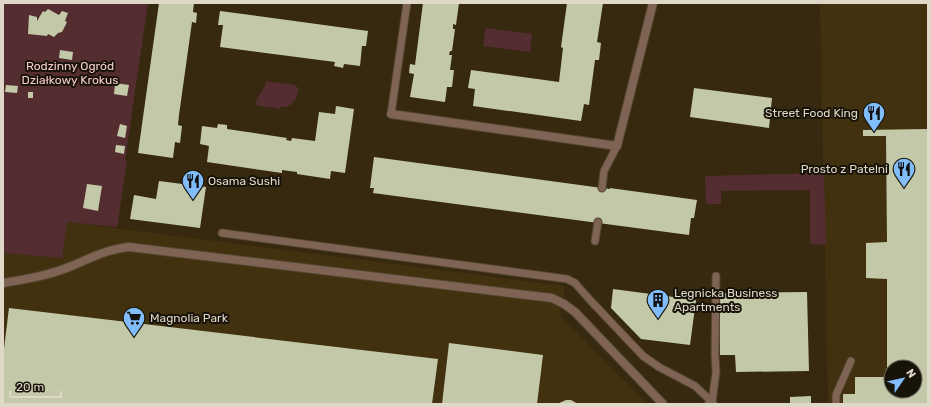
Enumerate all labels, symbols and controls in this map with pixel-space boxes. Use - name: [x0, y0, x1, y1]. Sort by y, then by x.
- park label: Rodzinny Ogród Działkowy Krokus: [22, 59, 118, 87]
- restaurant icon: Street Food King: [861, 100, 887, 133]
- place label: Street Food King: [765, 106, 858, 120]
- restaurant icon: Prosto z Patelni: [891, 156, 917, 189]
- place label: Prosto z Patelni: [801, 162, 888, 176]
- restaurant icon: Osama Sushi: [180, 168, 206, 201]
- place label: Osama Sushi: [208, 174, 280, 188]
- place label: Legnicka Business Apartments: [674, 286, 777, 314]
- building icon: Legnicka Business Apartments: [645, 287, 671, 320]
- supermarket icon: Magnolia Park: [121, 305, 147, 338]
- place label: Magnolia Park: [150, 311, 229, 325]
- north arrow: [883, 359, 923, 399]
- text: N: [903, 367, 919, 381]
- scale bar: [10, 373, 61, 399]
- text: 20 m: [16, 380, 44, 394]

